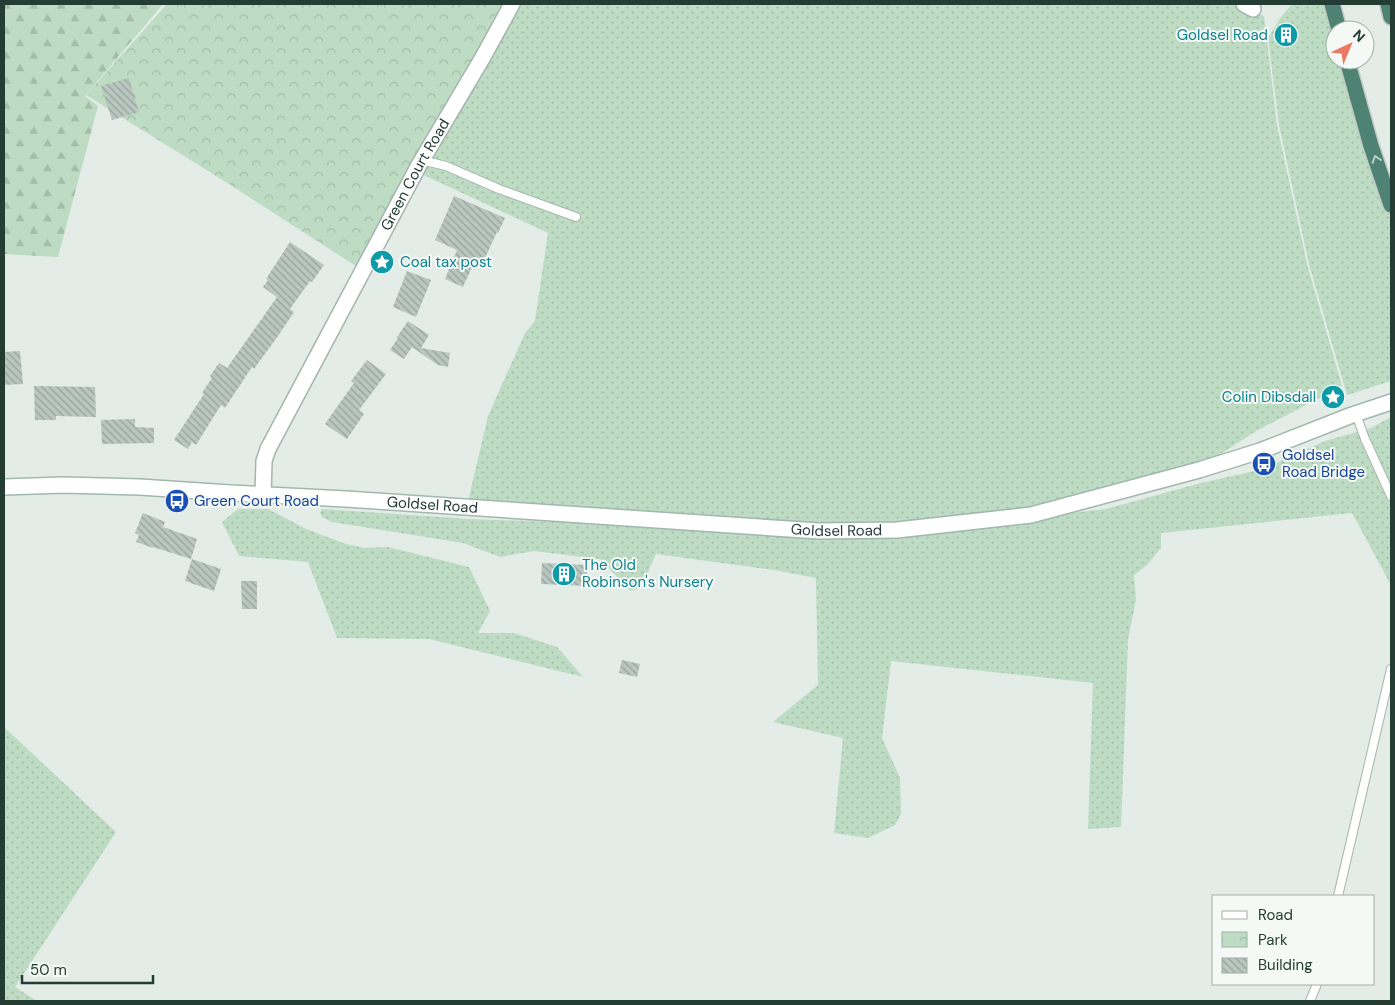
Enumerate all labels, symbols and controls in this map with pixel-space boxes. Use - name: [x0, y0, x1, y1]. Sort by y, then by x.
- north arrow: [1325, 20, 1375, 70]
- building icon: Goldsel Road: [1273, 22, 1299, 48]
- place label: Goldsel Road: [1177, 25, 1268, 45]
- text: N: [1349, 26, 1369, 46]
- street label: Green Court Road: [376, 115, 454, 234]
- one-way arrow: [1372, 155, 1382, 164]
- place icon: Coal tax post: [369, 249, 395, 275]
- place label: Coal tax post: [400, 252, 492, 272]
- place icon: Colin Dibsdall: [1320, 384, 1346, 410]
- place label: Colin Dibsdall: [1222, 387, 1316, 407]
- place label: Goldsel Road Bridge: [1282, 445, 1365, 482]
- bus stop icon: Goldsel Road Bridge: [1251, 451, 1277, 477]
- bus stop icon: Green Court Road: [164, 488, 190, 514]
- place label: Green Court Road: [194, 491, 319, 511]
- street label: Goldsel Road: [386, 492, 479, 518]
- street label: Goldsel Road: [790, 519, 882, 541]
- place label: The Old Robinson's Nursery: [582, 555, 714, 592]
- building icon: The Old Robinson's Nursery: [551, 561, 577, 587]
- legend: [1212, 895, 1375, 985]
- text: Road: [1258, 905, 1293, 925]
- text: Park: [1258, 930, 1288, 950]
- scale bar: [22, 952, 154, 984]
- text: Building: [1258, 955, 1313, 975]
- text: 50 m: [30, 960, 67, 980]

